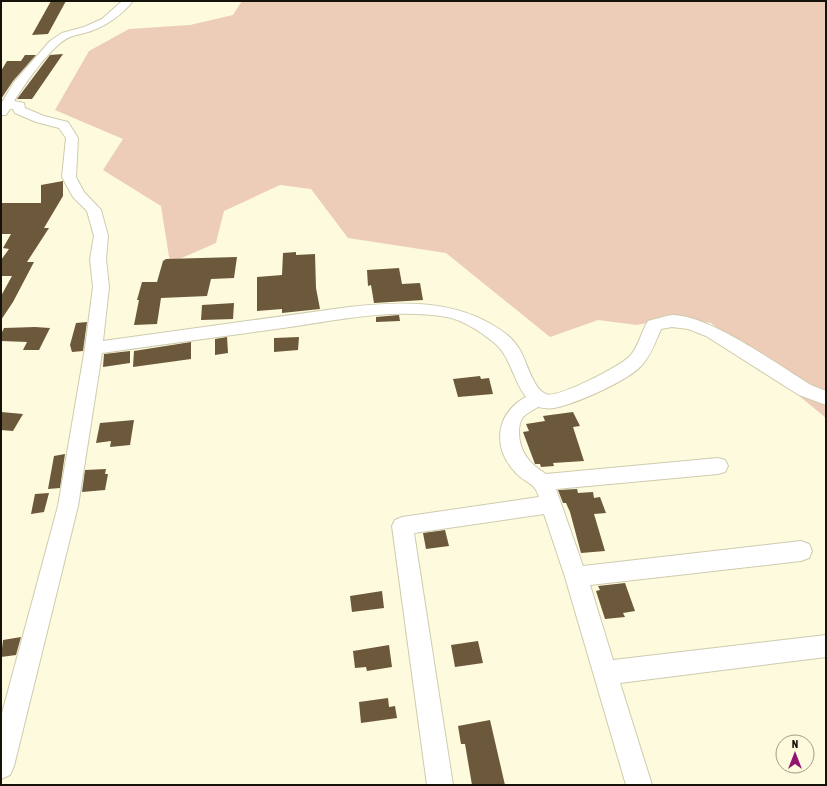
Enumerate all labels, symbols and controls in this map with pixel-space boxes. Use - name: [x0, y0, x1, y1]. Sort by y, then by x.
- north arrow: [775, 734, 815, 774]
- text: N: [792, 738, 798, 750]

